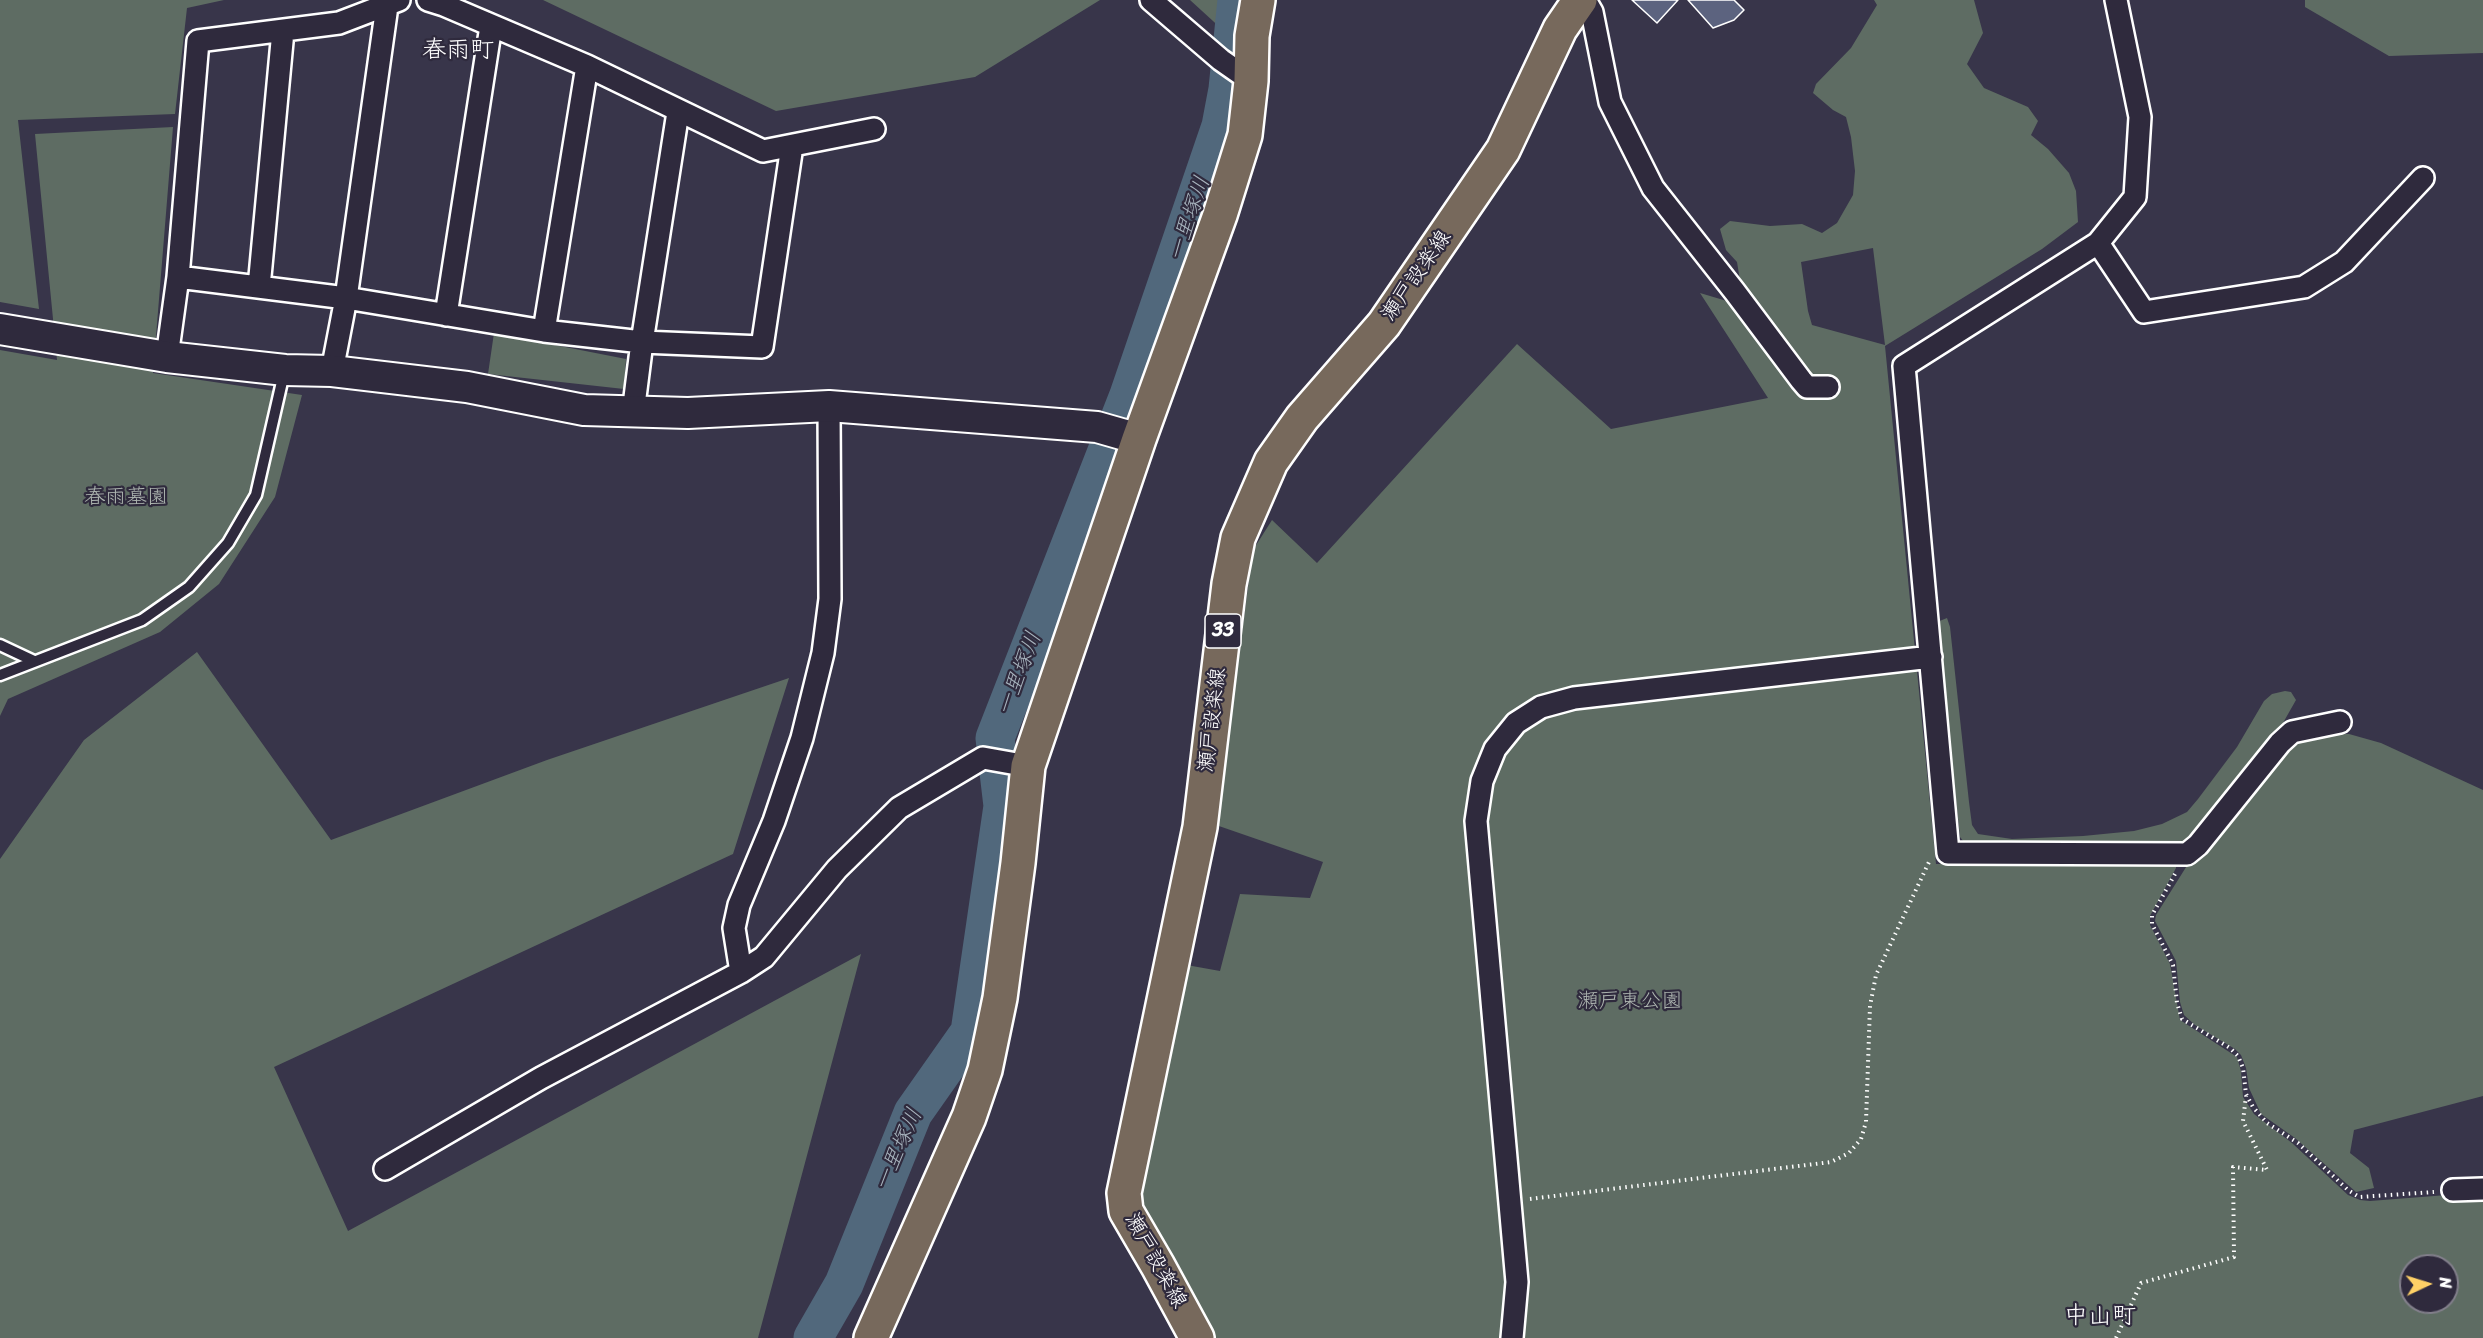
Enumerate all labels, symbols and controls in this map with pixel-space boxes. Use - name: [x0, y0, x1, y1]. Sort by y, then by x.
- district label: 春雨町: [422, 37, 494, 65]
- water label: 一里塚川: [1163, 173, 1217, 265]
- street label: 瀬戸設楽線: [1377, 226, 1457, 326]
- park label: 春雨墓園: [84, 485, 168, 511]
- road number: 33: [1205, 614, 1241, 648]
- water label: 一里塚川: [992, 628, 1048, 720]
- street label: 瀬戸設楽線: [1194, 666, 1232, 774]
- park label: 瀬戸東公園: [1578, 989, 1682, 1015]
- water label: 一里塚川: [869, 1104, 929, 1196]
- street label: 瀬戸設楽線: [1119, 1209, 1191, 1313]
- north arrow: [2399, 1254, 2459, 1314]
- text: N: [2431, 1276, 2460, 1289]
- district label: 中山町: [2064, 1303, 2136, 1331]

